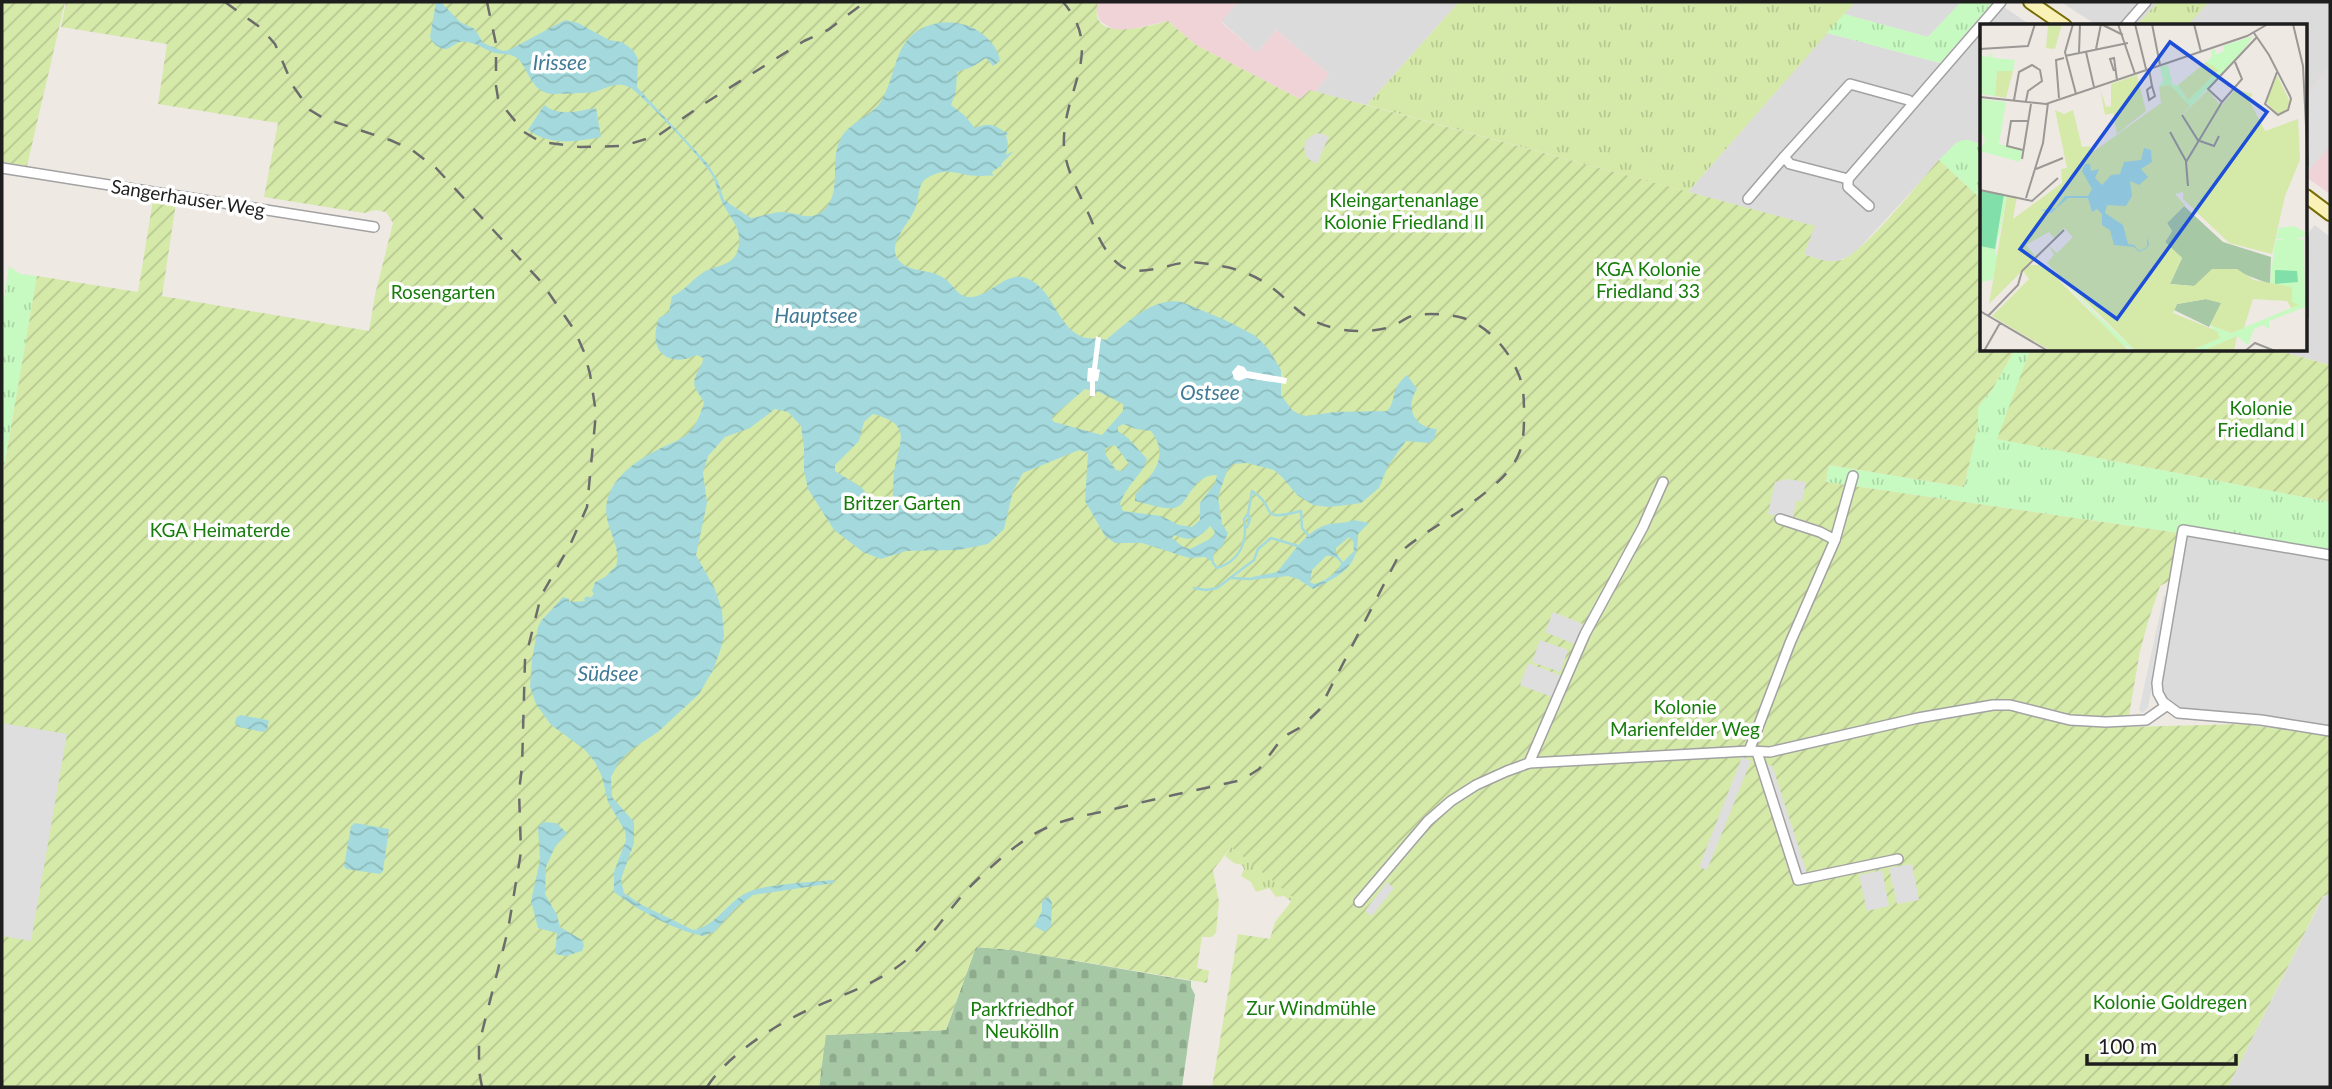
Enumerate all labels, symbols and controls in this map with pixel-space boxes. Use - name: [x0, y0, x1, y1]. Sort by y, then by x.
- inset map: [1980, 24, 2308, 352]
- water label: Irissee: [533, 49, 587, 74]
- street label: Sangerhauser Weg: [110, 174, 267, 221]
- park label: Kleingartenanlage Kolonie Friedland II: [1324, 188, 1484, 233]
- park label: KGA Kolonie Friedland 33: [1595, 257, 1701, 302]
- park label: Rosengarten: [391, 280, 495, 303]
- water label: Hauptsee: [774, 302, 858, 327]
- water label: Ostsee: [1180, 379, 1240, 404]
- park label: Kolonie Friedland I: [2217, 396, 2305, 441]
- park label: Britzer Garten: [843, 491, 961, 514]
- park label: KGA Heimaterde: [150, 518, 290, 541]
- water label: Südsee: [577, 660, 639, 685]
- park label: Kolonie Marienfelder Weg: [1610, 695, 1760, 740]
- park label: Kolonie Goldregen: [2093, 990, 2247, 1013]
- park label: Zur Windmühle: [1246, 996, 1376, 1019]
- park label: Parkfriedhof Neukölln: [970, 997, 1074, 1042]
- scale bar: [2087, 1023, 2236, 1066]
- text: 100 m: [2098, 1033, 2157, 1058]

